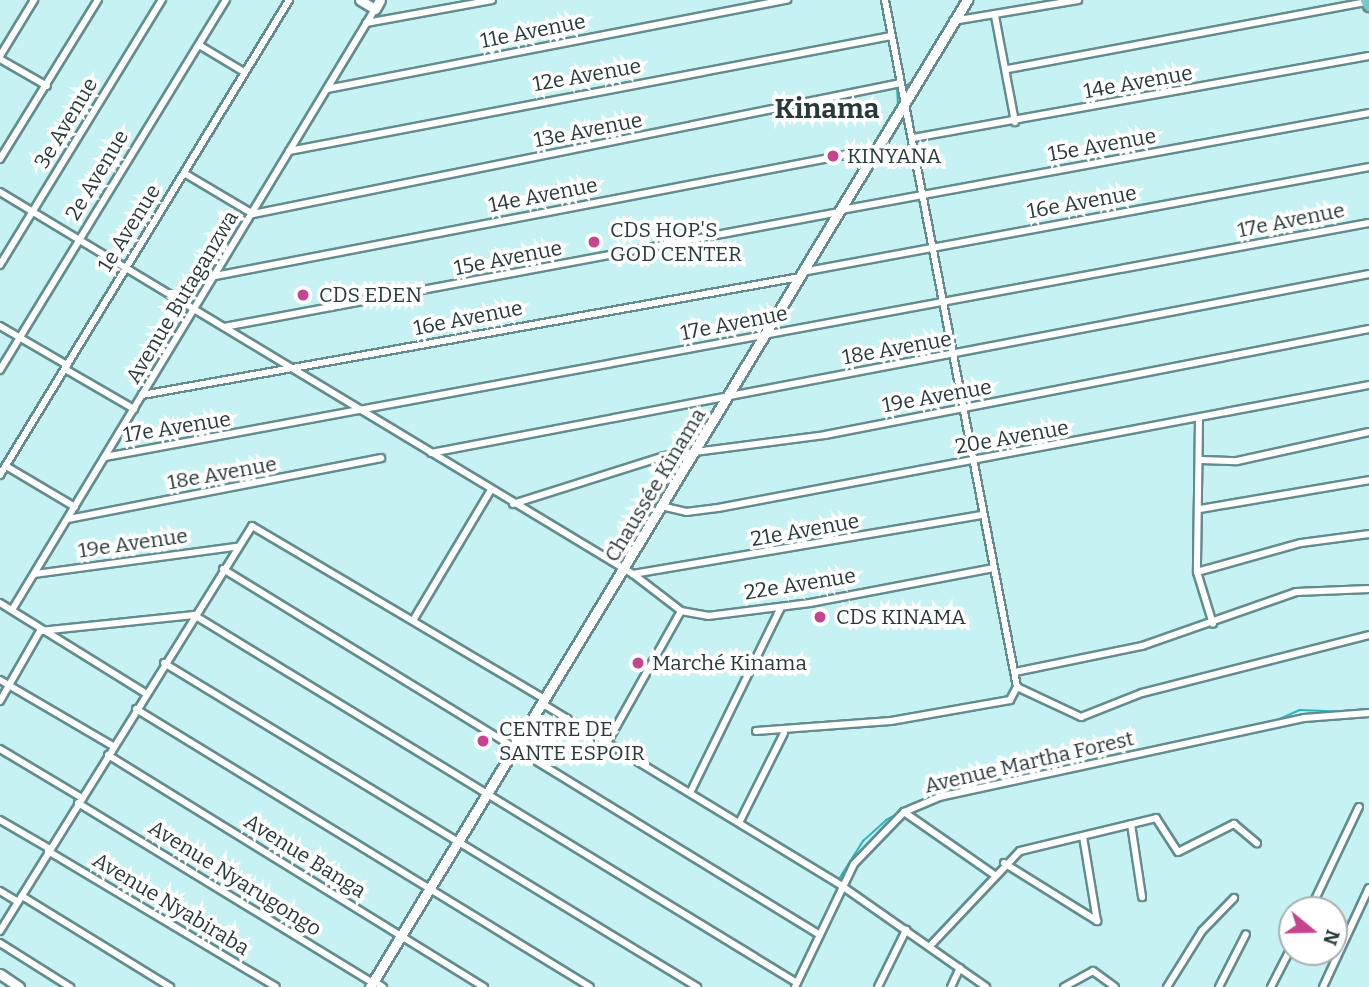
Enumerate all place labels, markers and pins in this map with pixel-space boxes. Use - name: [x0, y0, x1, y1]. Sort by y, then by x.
- place label: KINYANA: [847, 143, 942, 169]
- marker: KINYANA: [825, 148, 841, 164]
- place label: CDS HOP'S GOD CENTER: [610, 217, 742, 267]
- marker: CDS HOP'S GOD CENTER: [584, 232, 604, 252]
- place label: CDS EDEN: [319, 282, 422, 308]
- marker: CDS EDEN: [293, 285, 313, 305]
- place label: CDS KINAMA: [836, 604, 966, 630]
- marker: CDS KINAMA: [810, 607, 830, 627]
- place label: Marché Kinama: [652, 650, 807, 676]
- marker: Marché Kinama: [630, 655, 646, 671]
- place label: CENTRE DE SANTE ESPOIR: [499, 716, 645, 766]
- marker: CENTRE DE SANTE ESPOIR: [473, 731, 493, 751]

